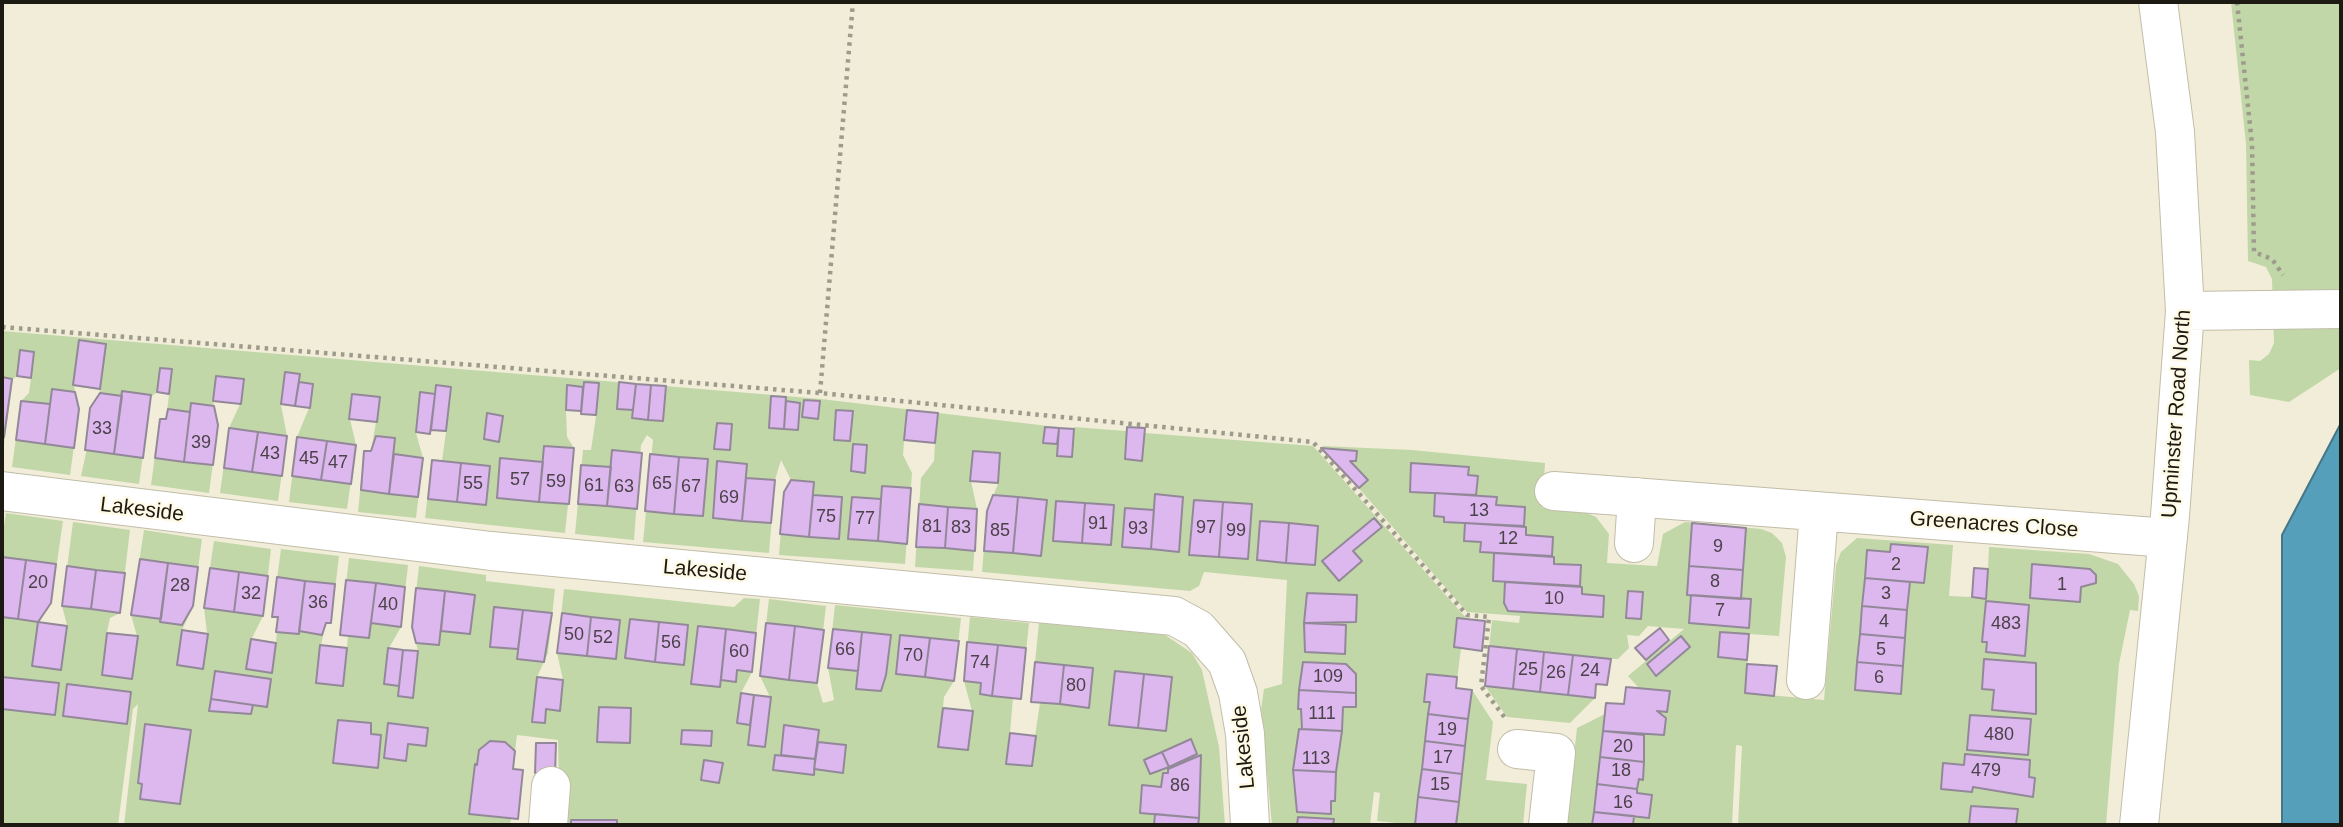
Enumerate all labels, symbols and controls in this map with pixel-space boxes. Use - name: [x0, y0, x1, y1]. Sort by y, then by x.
- street label: Upminster Road North: [2157, 309, 2197, 519]
- house number: 33: [92, 418, 112, 440]
- house number: 39: [191, 432, 211, 454]
- house number: 43: [260, 443, 280, 465]
- house number: 45: [299, 448, 319, 470]
- house number: 47: [328, 452, 348, 474]
- house number: 57: [510, 469, 530, 491]
- house number: 59: [546, 471, 566, 493]
- house number: 55: [463, 473, 483, 495]
- house number: 65: [652, 473, 672, 495]
- house number: 61: [584, 475, 604, 497]
- house number: 63: [614, 476, 634, 498]
- house number: 67: [681, 476, 701, 498]
- house number: 69: [719, 487, 739, 509]
- street label: Lakeside: [99, 492, 185, 528]
- house number: 13: [1469, 500, 1489, 522]
- house number: 75: [816, 506, 836, 528]
- street label: Greenacres Close: [1909, 507, 2079, 543]
- house number: 77: [855, 508, 875, 530]
- house number: 91: [1088, 513, 1108, 535]
- house number: 81: [922, 516, 942, 538]
- house number: 83: [951, 517, 971, 539]
- house number: 97: [1196, 517, 1216, 539]
- house number: 93: [1128, 518, 1148, 540]
- house number: 85: [990, 520, 1010, 542]
- house number: 99: [1226, 520, 1246, 542]
- house number: 12: [1498, 528, 1518, 550]
- house number: 9: [1713, 536, 1723, 558]
- house number: 2: [1891, 554, 1901, 576]
- street label: Lakeside: [662, 555, 748, 587]
- house number: 8: [1710, 571, 1720, 593]
- house number: 20: [28, 572, 48, 594]
- house number: 1: [2057, 574, 2067, 596]
- house number: 28: [170, 575, 190, 597]
- house number: 32: [241, 583, 261, 605]
- house number: 3: [1881, 583, 1891, 605]
- house number: 10: [1544, 588, 1564, 610]
- house number: 36: [308, 592, 328, 614]
- house number: 40: [378, 594, 398, 616]
- house number: 7: [1715, 600, 1725, 622]
- house number: 4: [1879, 611, 1889, 633]
- house number: 483: [1991, 613, 2021, 635]
- house number: 50: [564, 624, 584, 646]
- house number: 52: [593, 627, 613, 649]
- house number: 56: [661, 632, 681, 654]
- house number: 66: [835, 639, 855, 661]
- house number: 5: [1876, 639, 1886, 661]
- house number: 60: [729, 641, 749, 663]
- house number: 70: [903, 645, 923, 667]
- house number: 74: [970, 652, 990, 674]
- house number: 25: [1518, 659, 1538, 681]
- house number: 24: [1580, 660, 1600, 682]
- house number: 26: [1546, 662, 1566, 684]
- house number: 109: [1313, 666, 1343, 688]
- house number: 6: [1874, 667, 1884, 689]
- house number: 80: [1066, 675, 1086, 697]
- house number: 111: [1308, 703, 1336, 725]
- street label: Lakeside: [1227, 704, 1261, 790]
- house number: 19: [1437, 719, 1457, 741]
- house number: 480: [1984, 724, 2014, 746]
- house number: 20: [1613, 736, 1633, 758]
- house number: 17: [1433, 747, 1453, 769]
- house number: 113: [1302, 748, 1330, 770]
- house number: 18: [1611, 760, 1631, 782]
- house number: 479: [1971, 760, 2001, 782]
- house number: 15: [1430, 774, 1450, 796]
- house number: 86: [1170, 775, 1190, 797]
- house number: 16: [1613, 792, 1633, 814]

